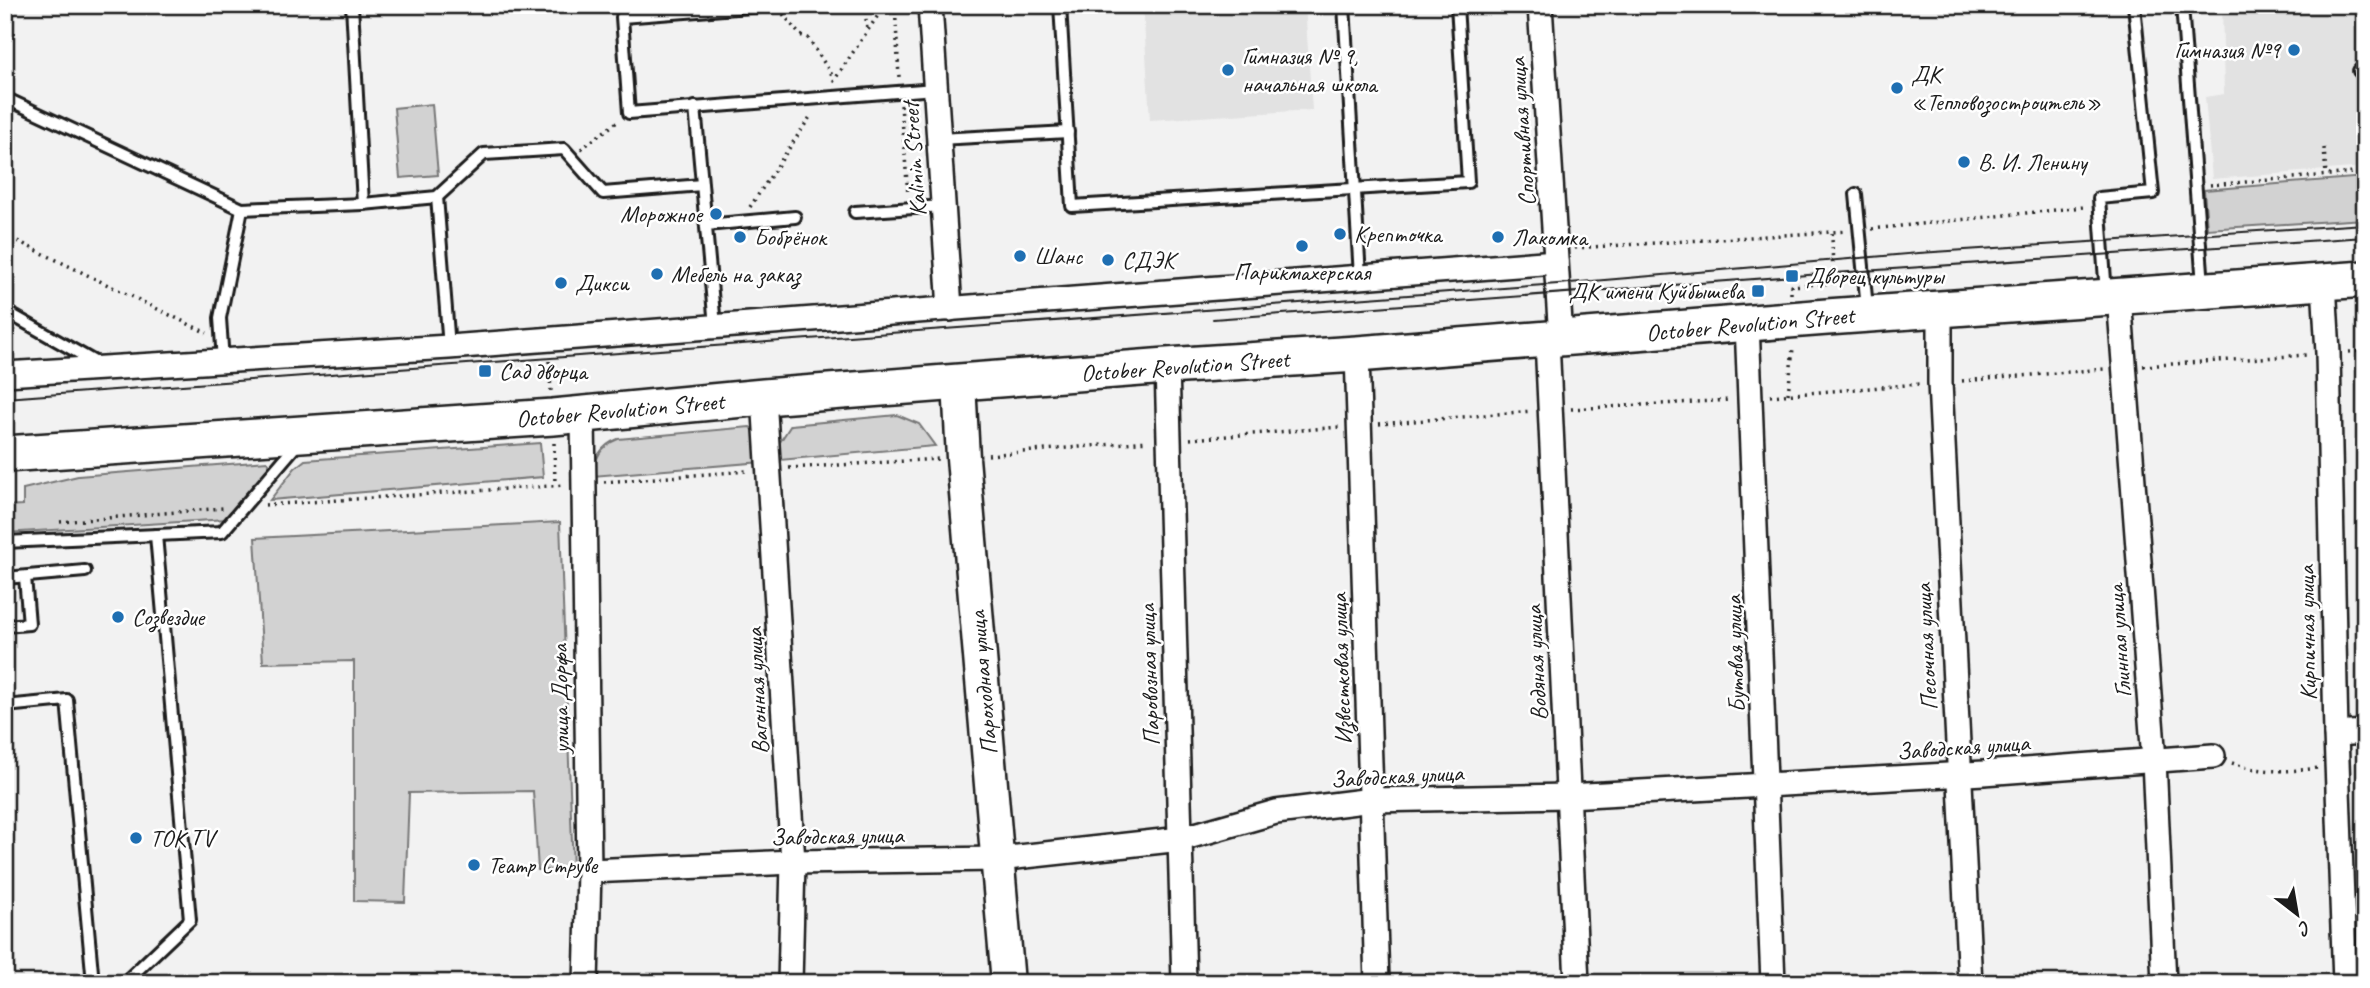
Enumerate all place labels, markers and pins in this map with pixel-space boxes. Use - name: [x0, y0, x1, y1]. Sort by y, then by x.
- place label: Гимназия №9: [2174, 35, 2282, 65]
- place label: Гимназия № 9, начальная школа: [1242, 41, 1379, 99]
- marker: Гимназия №9: [2286, 42, 2302, 58]
- place label: ДК «Тепловозостроитель»: [1911, 59, 2101, 118]
- marker: Гимназия № 9, начальная школа: [1220, 62, 1236, 78]
- marker: ДК «Тепловозостроитель»: [1889, 80, 1905, 96]
- place label: В. И. Ленину: [1978, 147, 2089, 177]
- marker: В. И. Ленину: [1956, 154, 1972, 170]
- place label: Морожное: [620, 199, 704, 229]
- marker: Морожное: [708, 206, 724, 222]
- place label: Крепточка: [1354, 219, 1444, 249]
- place label: Бобрёнок: [754, 222, 828, 252]
- place label: Лакомка: [1512, 222, 1589, 252]
- marker: Крепточка: [1332, 226, 1348, 242]
- marker: Бобрёнок: [732, 229, 748, 245]
- marker: Лакомка: [1490, 229, 1506, 245]
- marker: Парикмахерская: [1294, 238, 1310, 254]
- place label: Шанс: [1034, 241, 1084, 271]
- place label: СДЭК: [1122, 245, 1180, 275]
- marker: Шанс: [1012, 248, 1028, 264]
- marker: СДЭК: [1100, 252, 1116, 268]
- place label: Парикмахерская: [1234, 257, 1372, 287]
- place label: Мебель на заказ: [671, 259, 802, 290]
- place label: Дворец культуры: [1806, 261, 1946, 291]
- marker: Мебель на заказ: [649, 266, 665, 282]
- place label: Дикси: [575, 268, 630, 298]
- marker: Дворец культуры: [1784, 268, 1800, 284]
- marker: Дикси: [553, 275, 569, 291]
- place label: ДК имени Куйбышева: [1569, 276, 1745, 306]
- marker: ДК имени Куйбышева: [1750, 283, 1766, 299]
- place label: Сад дворца: [499, 356, 589, 386]
- marker: Сад дворца: [477, 363, 493, 379]
- place label: Созвездие: [132, 602, 206, 633]
- marker: Созвездие: [110, 609, 126, 625]
- place label: TOK TV: [150, 823, 218, 853]
- marker: TOK TV: [128, 830, 144, 846]
- place label: Театр Струве: [488, 850, 599, 880]
- marker: Театр Струве: [466, 857, 482, 873]

